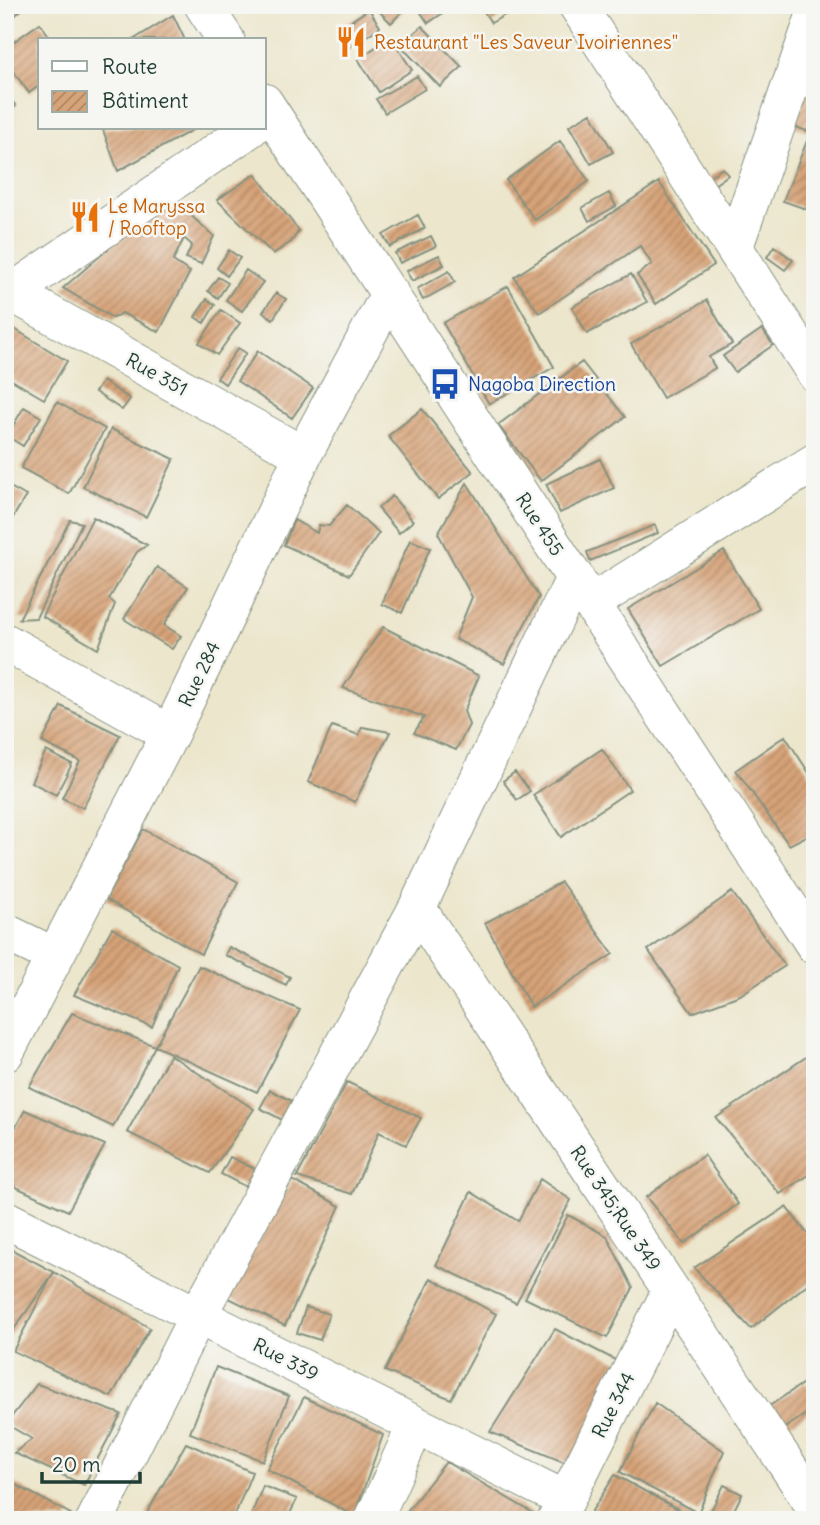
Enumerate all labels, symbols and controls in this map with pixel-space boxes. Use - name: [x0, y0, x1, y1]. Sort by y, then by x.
- restaurant icon: Restaurant "Les Saveur Ivoiriennes": [334, 25, 368, 59]
- place label: Restaurant "Les Saveur Ivoiriennes": [374, 30, 678, 54]
- legend: [38, 38, 266, 130]
- text: Route: [102, 53, 157, 80]
- text: Bâtiment: [102, 87, 188, 114]
- place label: Le Maryssa / Rooftop: [108, 194, 205, 240]
- restaurant icon: Le Maryssa / Rooftop: [68, 200, 102, 234]
- street label: Rue 351: [122, 347, 192, 401]
- bus stop icon: Nagoba Direction: [428, 367, 462, 401]
- place label: Nagoba Direction: [468, 372, 616, 396]
- street label: Rue 455: [511, 488, 569, 560]
- street label: Rue 284: [173, 637, 225, 711]
- street label: Rue 345;Rue 349: [565, 1141, 667, 1275]
- street label: Rue 339: [249, 1332, 323, 1386]
- street label: Rue 344: [586, 1368, 640, 1442]
- scale bar: [42, 1441, 140, 1485]
- text: 20 m: [52, 1451, 101, 1478]

